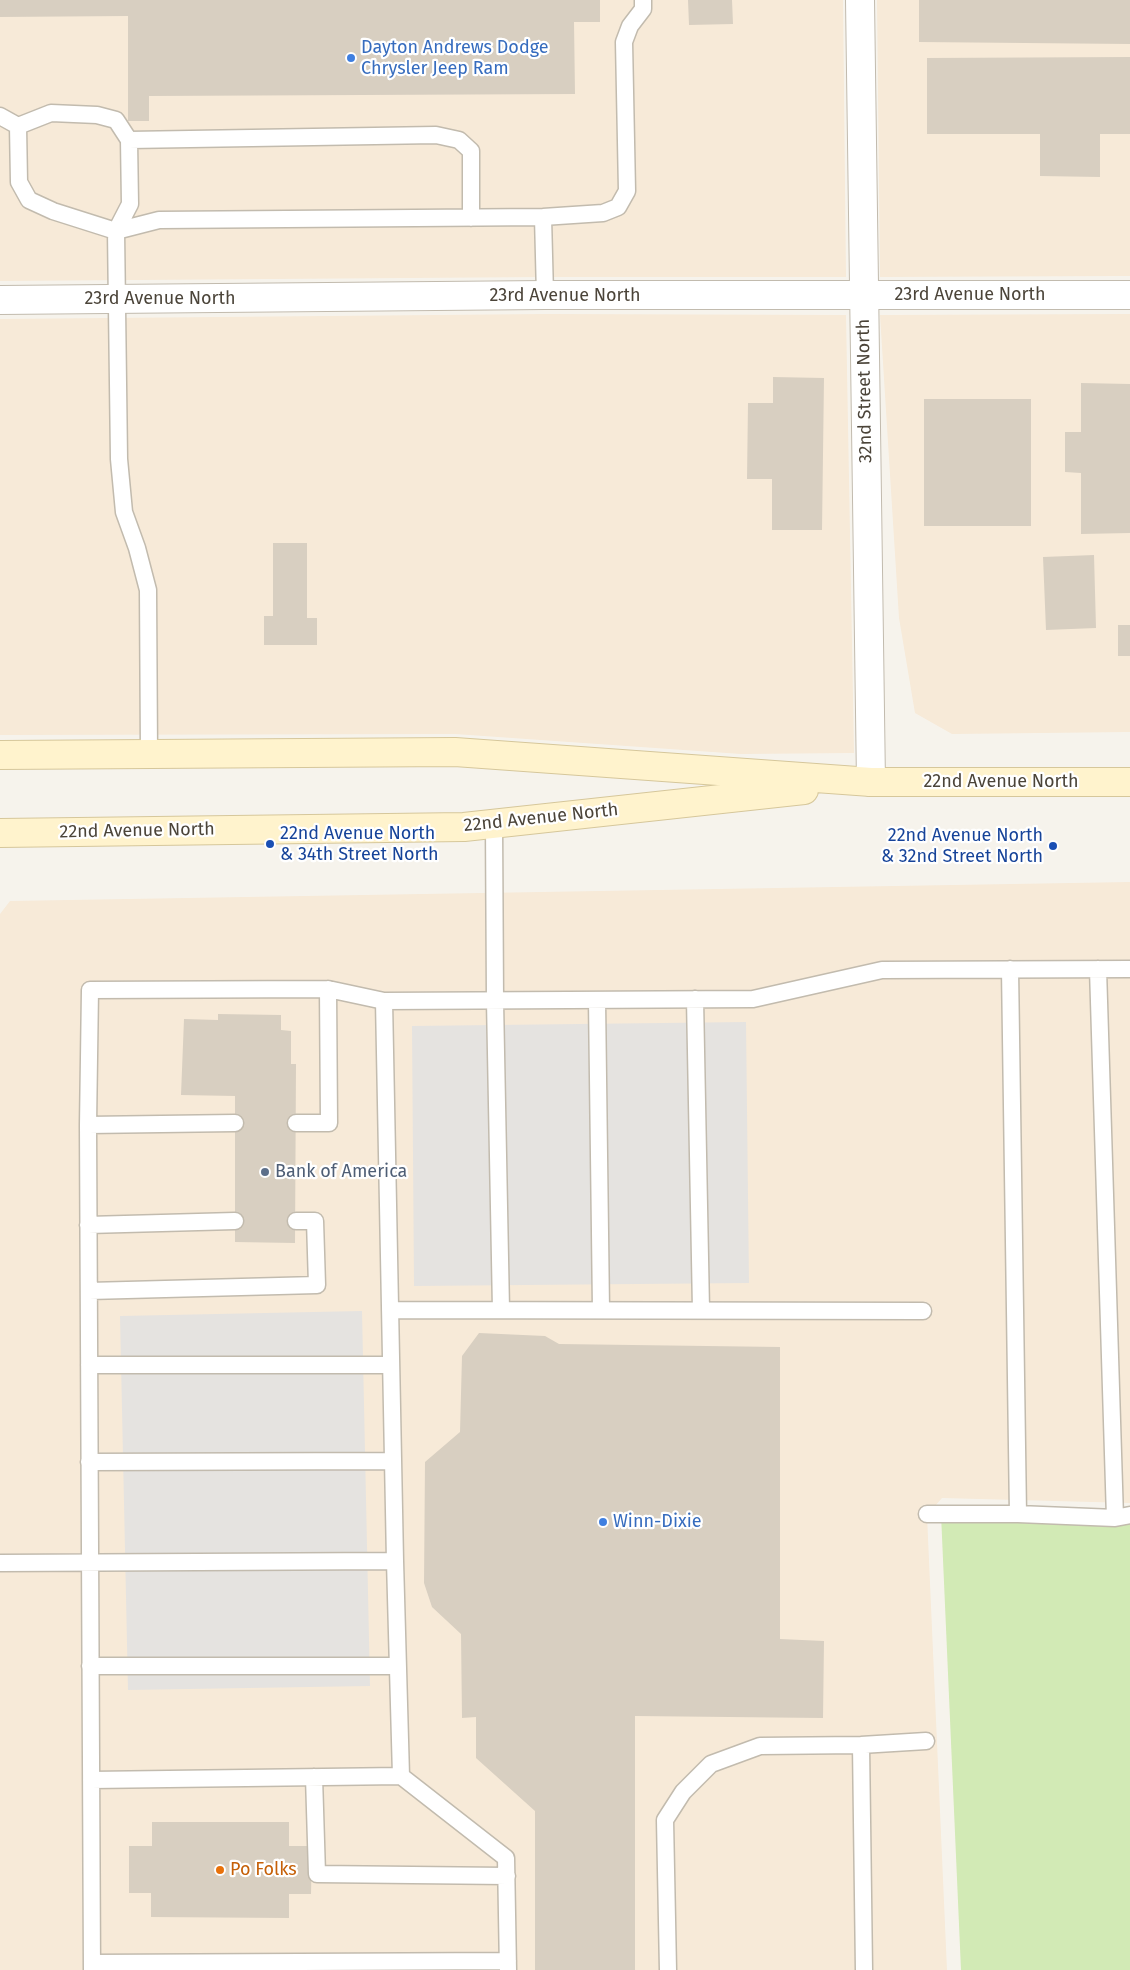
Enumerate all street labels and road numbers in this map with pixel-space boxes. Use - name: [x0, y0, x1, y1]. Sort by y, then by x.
- street label: 23rd Avenue North: [894, 284, 1046, 306]
- street label: 23rd Avenue North: [489, 285, 641, 307]
- street label: 23rd Avenue North: [84, 288, 236, 310]
- street label: 32nd Street North: [853, 319, 877, 463]
- street label: 22nd Avenue North: [923, 771, 1079, 793]
- street label: 22nd Avenue North: [463, 799, 619, 837]
- street label: 22nd Avenue North: [59, 819, 215, 843]

